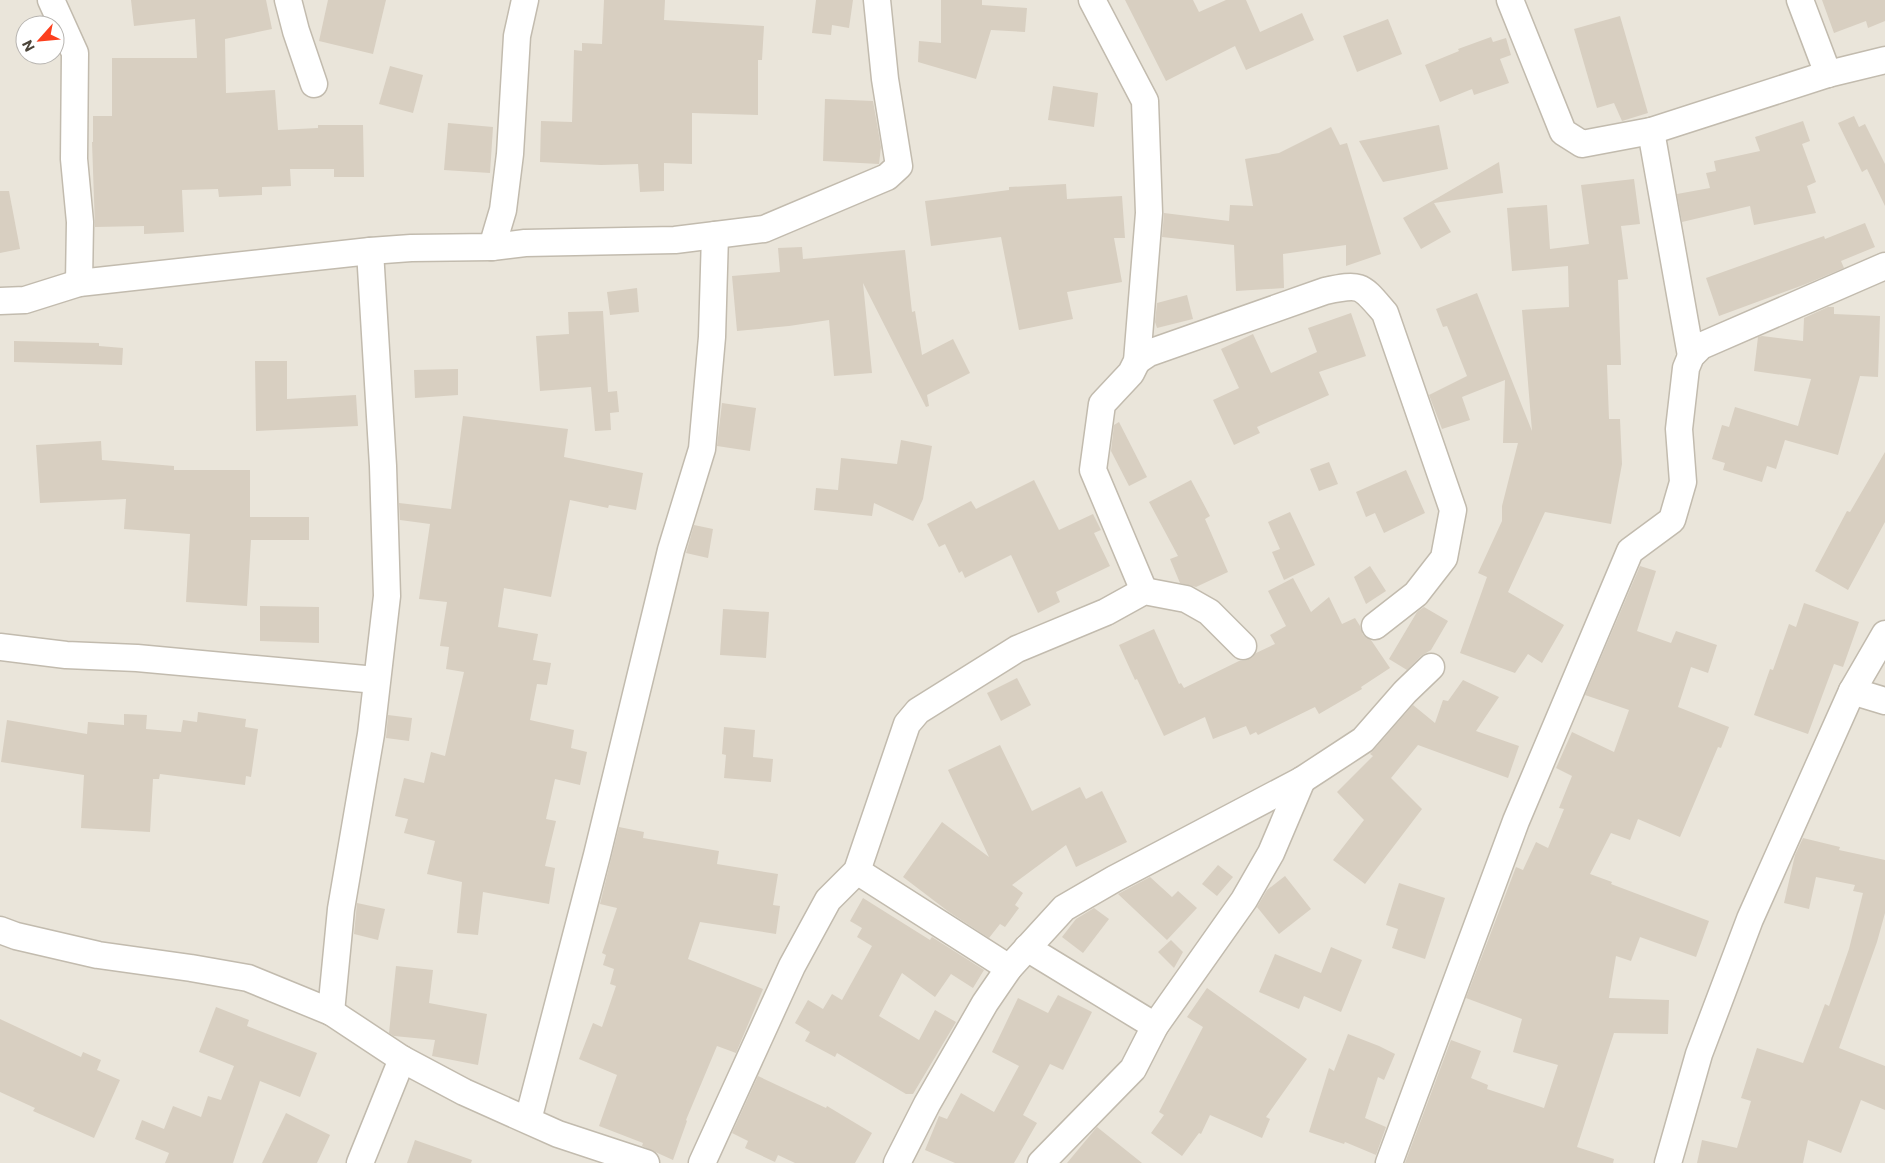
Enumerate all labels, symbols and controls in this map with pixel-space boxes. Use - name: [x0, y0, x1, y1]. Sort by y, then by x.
- north arrow: [15, 15, 65, 65]
- text: N: [18, 38, 38, 55]

